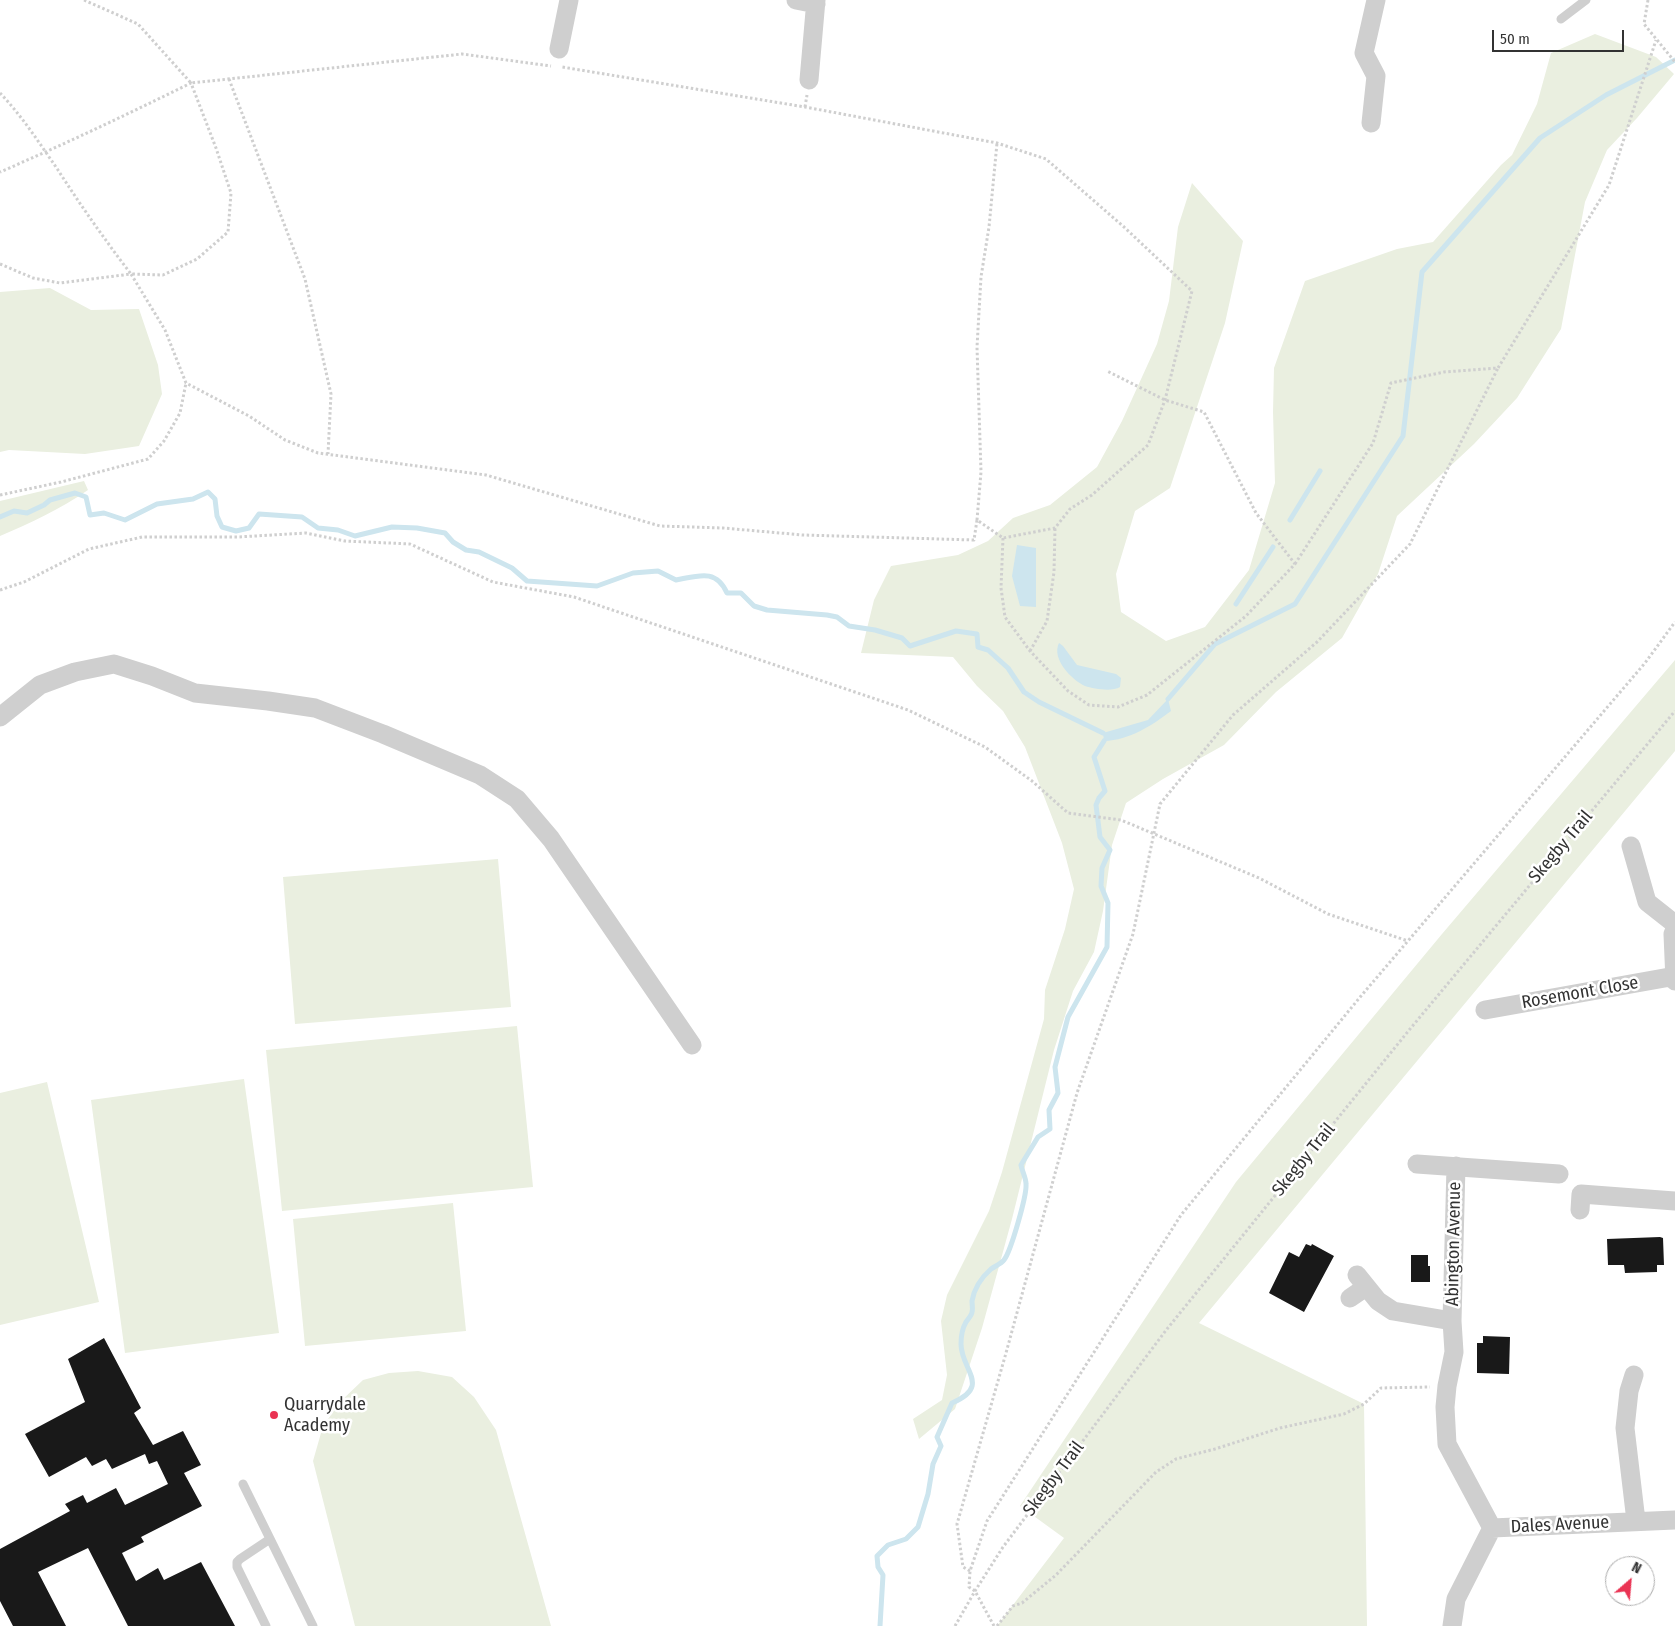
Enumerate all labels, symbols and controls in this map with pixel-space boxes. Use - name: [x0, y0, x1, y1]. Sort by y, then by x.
- scale bar: [1495, 20, 1628, 52]
- text: 50 m: [1500, 30, 1530, 48]
- street label: Skegby Trail: [1524, 806, 1598, 888]
- street label: Rosemont Close: [1520, 972, 1640, 1014]
- street label: Skegby Trail: [1268, 1119, 1340, 1201]
- street label: Abington Avenue: [1442, 1182, 1466, 1306]
- place label: Quarrydale Academy: [284, 1394, 366, 1436]
- marker: Quarrydale Academy: [268, 1409, 280, 1421]
- street label: Skegby Trail: [1019, 1437, 1089, 1521]
- street label: Dales Avenue: [1510, 1512, 1610, 1538]
- north arrow: [1605, 1556, 1655, 1606]
- text: N: [1629, 1559, 1644, 1578]

